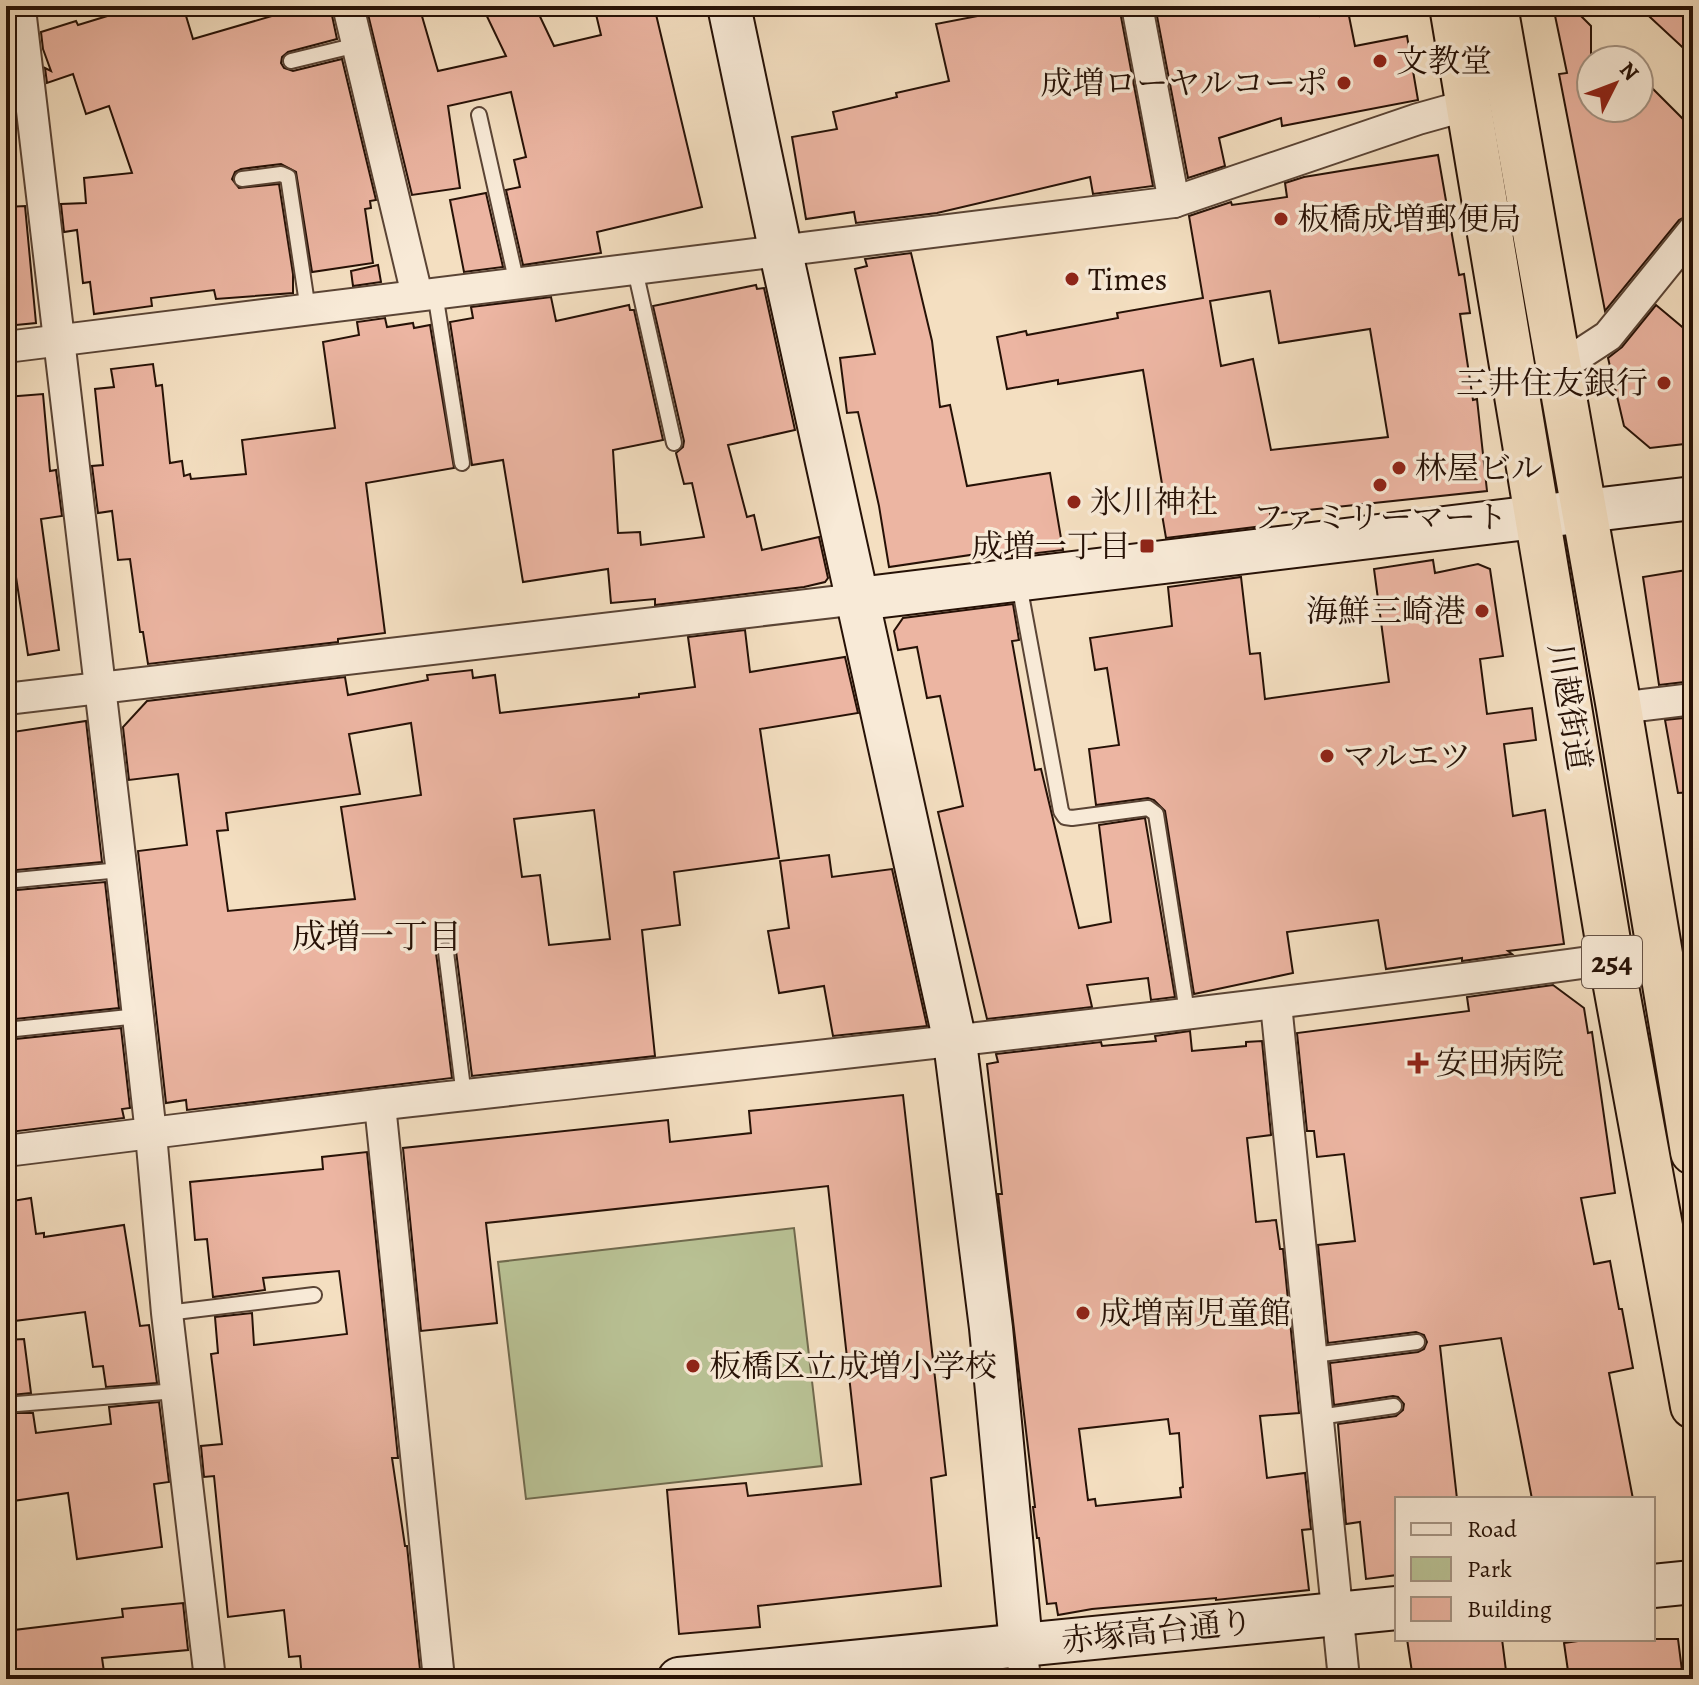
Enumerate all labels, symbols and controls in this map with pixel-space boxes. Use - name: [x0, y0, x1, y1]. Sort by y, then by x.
- place label: 文教堂: [1396, 39, 1492, 83]
- north arrow: [1575, 44, 1655, 124]
- marker: 文教堂: [1371, 52, 1389, 70]
- text: N: [1613, 55, 1646, 87]
- place label: 成増ローヤルコーポ: [1040, 61, 1328, 105]
- marker: 成増ローヤルコーポ: [1335, 74, 1353, 92]
- place label: 板橋成増郵便局: [1297, 197, 1521, 241]
- marker: 板橋成増郵便局: [1272, 210, 1290, 228]
- place label: Times: [1088, 257, 1167, 301]
- marker: Times: [1063, 270, 1081, 288]
- place label: 三井住友銀行: [1456, 361, 1648, 405]
- marker: 三井住友銀行: [1655, 374, 1673, 392]
- place label: 林屋ビル: [1415, 446, 1543, 490]
- marker: 林屋ビル: [1390, 459, 1408, 477]
- marker: ファミリーマート: [1371, 476, 1389, 494]
- place label: 氷川神社: [1090, 480, 1218, 524]
- marker: 氷川神社: [1065, 493, 1083, 511]
- place label: ファミリーマート: [1252, 495, 1508, 539]
- place label: 成増一丁目: [971, 524, 1131, 568]
- marker: 成増一丁目: [1138, 537, 1156, 555]
- place label: 海鮮三崎港: [1306, 589, 1466, 633]
- marker: 海鮮三崎港: [1473, 602, 1491, 620]
- street label: 川越街道: [1538, 640, 1602, 774]
- place label: マルエツ: [1343, 734, 1471, 778]
- marker: マルエツ: [1318, 747, 1336, 765]
- district label: 成増一丁目: [292, 913, 462, 960]
- road number: 254: [1582, 936, 1642, 988]
- place label: 安田病院: [1436, 1041, 1564, 1085]
- marker: 安田病院: [1407, 1052, 1429, 1074]
- place label: 成増南児童館: [1099, 1291, 1291, 1335]
- marker: 成増南児童館: [1074, 1304, 1092, 1322]
- place label: 板橋区立成増小学校: [709, 1344, 997, 1388]
- marker: 板橋区立成増小学校: [684, 1357, 702, 1375]
- legend: [1395, 1497, 1655, 1641]
- text: Road: [1467, 1513, 1517, 1545]
- text: Park: [1467, 1553, 1512, 1585]
- text: Building: [1467, 1593, 1552, 1625]
- street label: 赤塚高台通り: [1059, 1599, 1255, 1663]

